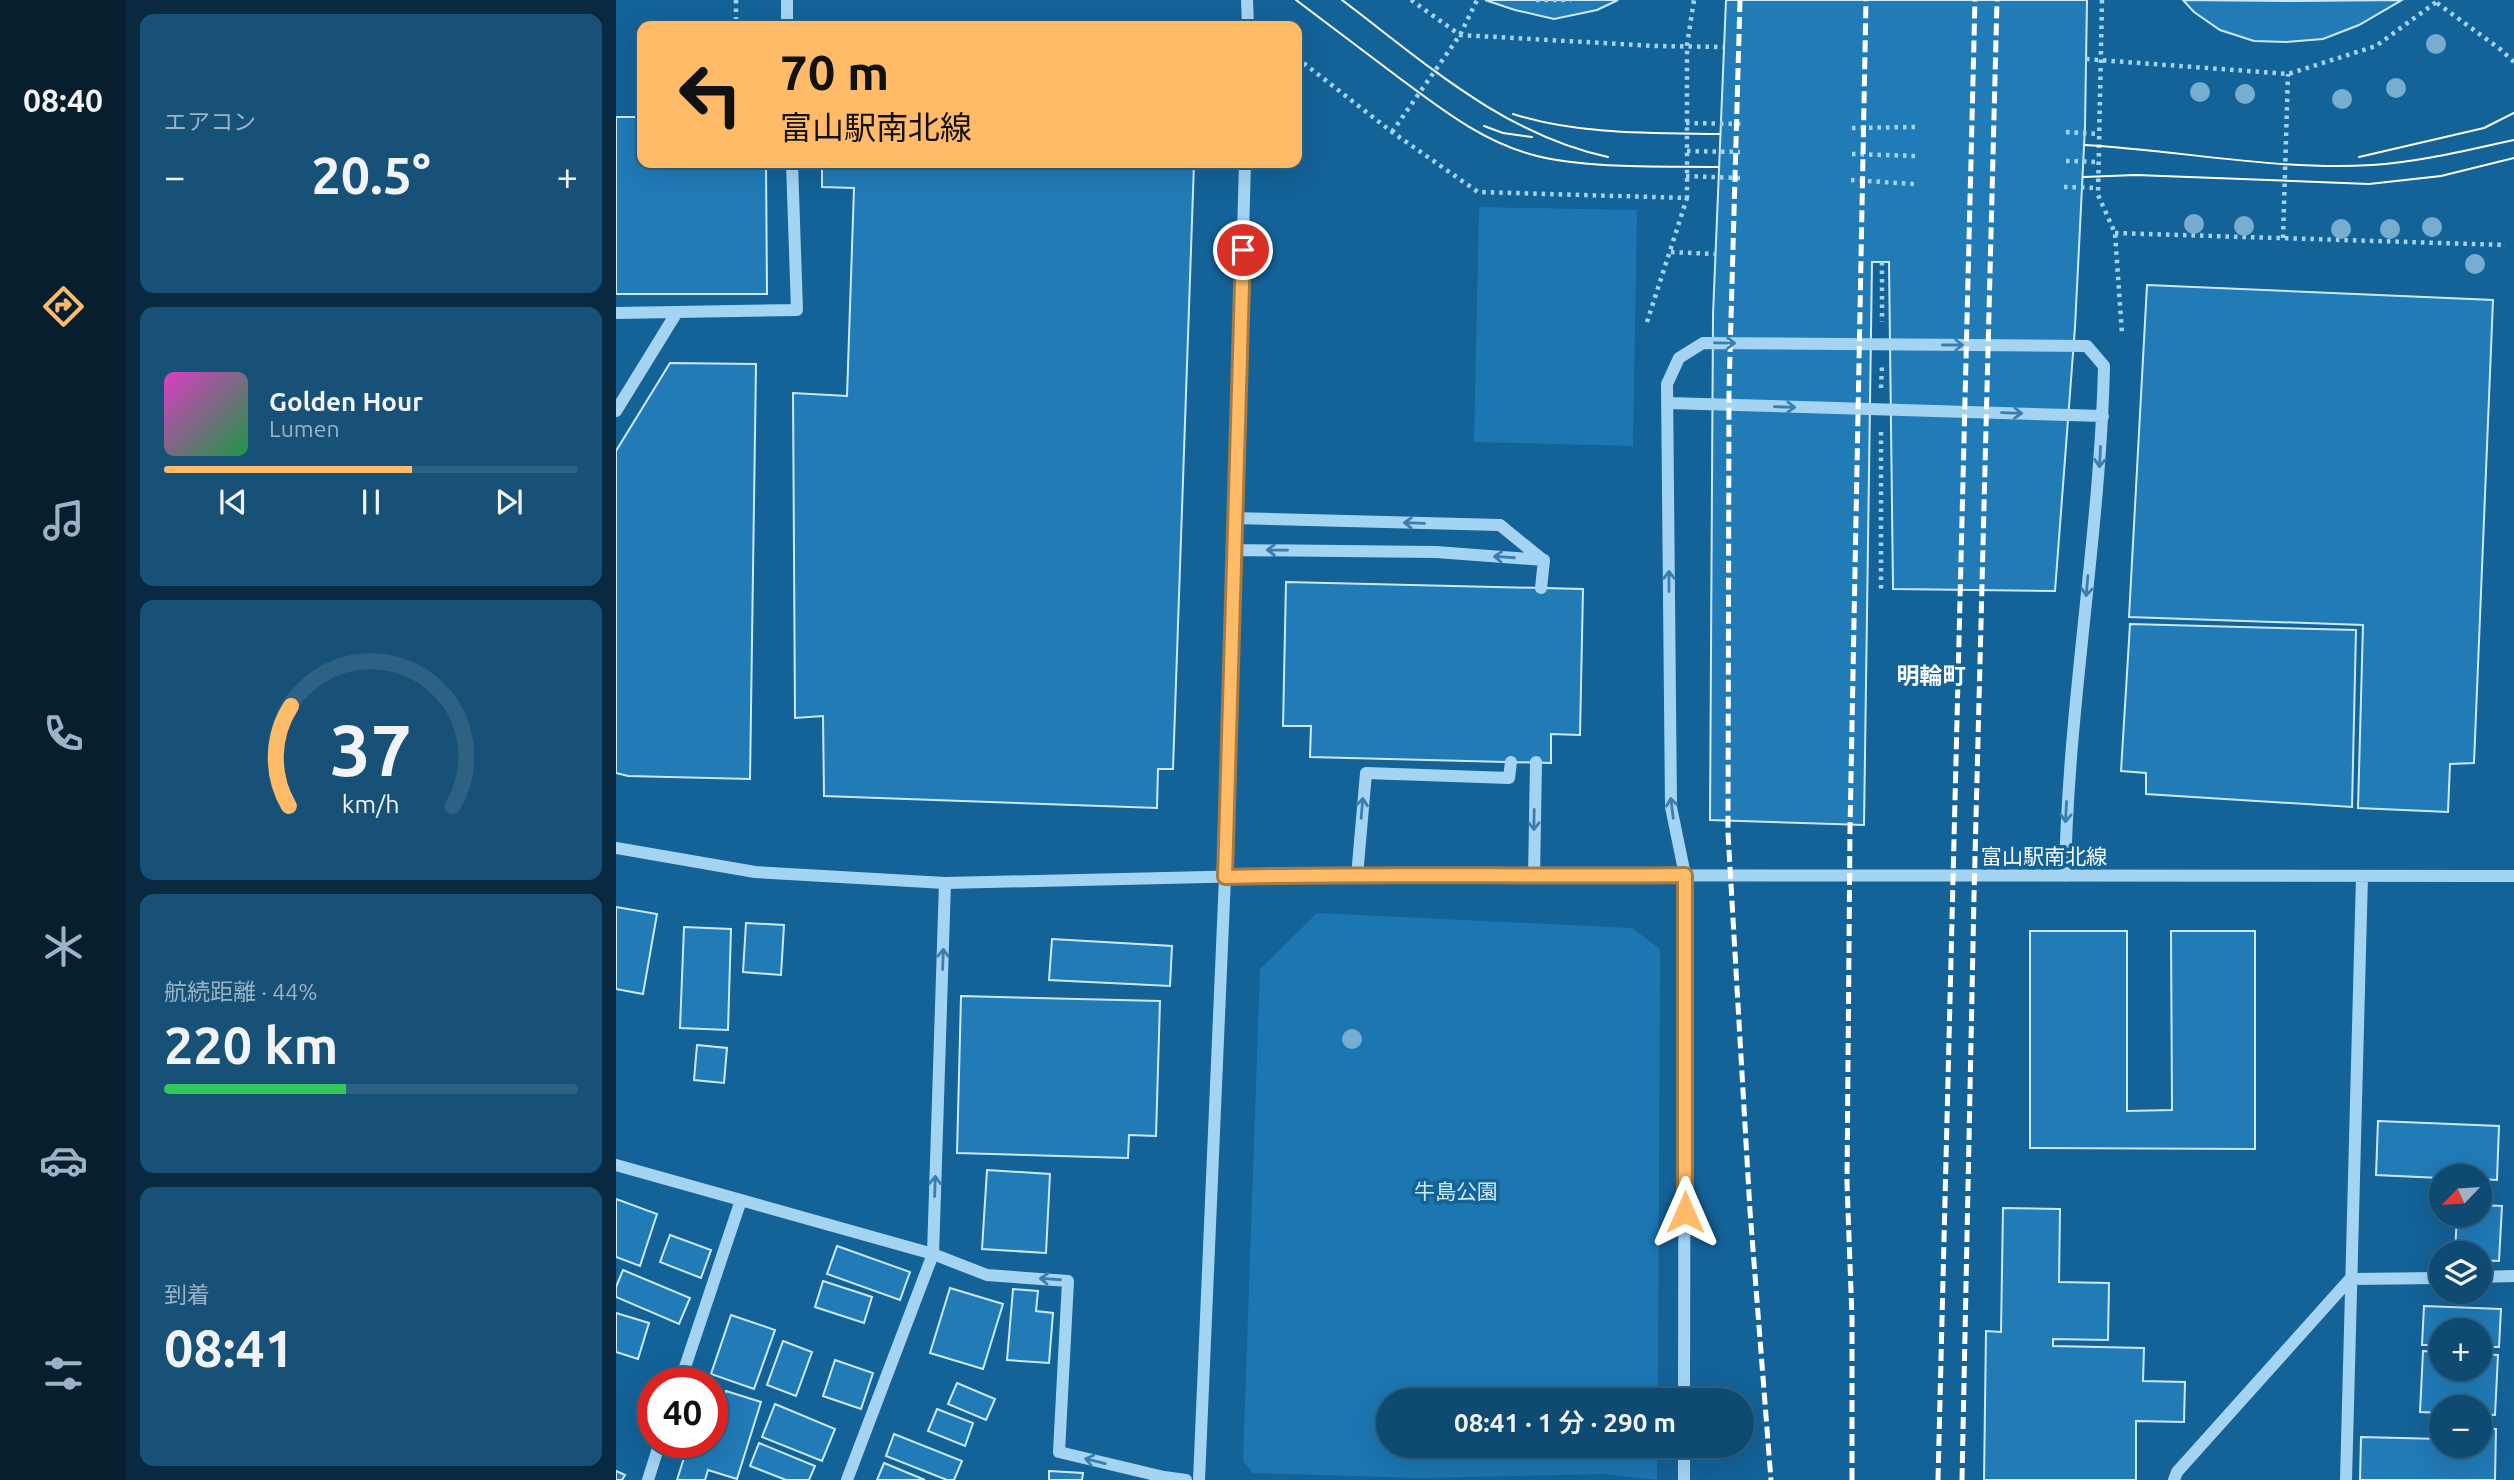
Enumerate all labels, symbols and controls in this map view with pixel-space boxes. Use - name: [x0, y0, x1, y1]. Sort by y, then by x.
- text: 70 m: [780, 44, 889, 99]
- icon: left: [665, 49, 756, 140]
- text: 08:40: [23, 82, 103, 118]
- text: エアコン: [164, 109, 256, 134]
- text: 富山駅南北線: [780, 109, 972, 145]
- text: 20.5°: [311, 146, 431, 204]
- text: −: [164, 155, 185, 197]
- text: +: [557, 155, 578, 197]
- pin: [1213, 220, 1273, 280]
- icon: arrive: [1224, 231, 1262, 269]
- icon: directions: [39, 282, 88, 331]
- one-way arrow: [1714, 336, 1737, 350]
- one-way arrow: [1941, 338, 1964, 352]
- text: Golden Hour: [269, 387, 423, 416]
- one-way arrow: [1773, 400, 1796, 413]
- one-way arrow: [2001, 406, 2024, 420]
- text: Lumen: [269, 416, 340, 441]
- one-way arrow: [2094, 445, 2107, 468]
- icon: previous: [214, 483, 252, 521]
- icon: pause: [352, 483, 390, 521]
- icon: next: [490, 483, 528, 521]
- icon: music: [39, 496, 88, 545]
- one-way arrow: [1403, 516, 1426, 529]
- one-way arrow: [1265, 543, 1288, 557]
- one-way arrow: [1493, 550, 1516, 563]
- one-way arrow: [1662, 570, 1676, 593]
- one-way arrow: [2081, 574, 2094, 596]
- district label: 明輪町: [1897, 663, 1966, 688]
- text: 37: [330, 708, 412, 790]
- icon: phone: [39, 709, 88, 758]
- text: km/h: [342, 790, 400, 818]
- one-way arrow: [1356, 798, 1369, 820]
- one-way arrow: [1666, 798, 1679, 820]
- one-way arrow: [2060, 800, 2073, 823]
- one-way arrow: [1528, 808, 1541, 831]
- street label: 富山駅南北線: [1981, 844, 2107, 868]
- icon: climate: [39, 922, 88, 971]
- one-way arrow: [936, 948, 949, 971]
- text: 航続距離 · 44%: [164, 979, 317, 1004]
- text: 220 km: [164, 1016, 338, 1074]
- icon: car: [39, 1136, 88, 1185]
- north arrow: [2429, 1164, 2492, 1227]
- map controls: [2429, 1164, 2492, 1458]
- one-way arrow: [929, 1175, 942, 1198]
- position arrow: [1648, 1175, 1722, 1249]
- park label: 牛島公園: [1414, 1179, 1498, 1203]
- button: layers: [2429, 1241, 2492, 1304]
- one-way arrow: [1039, 1272, 1062, 1285]
- text: 到着: [164, 1282, 210, 1307]
- button: +: [2429, 1318, 2492, 1381]
- text: 08:41: [164, 1319, 294, 1377]
- icon: filters: [39, 1349, 88, 1398]
- speed limit sign: 40: [637, 1367, 728, 1458]
- button: −: [2429, 1395, 2492, 1458]
- text: 08:41 · 1 分 · 290 m: [1454, 1408, 1676, 1437]
- one-way arrow: [1085, 1454, 1107, 1467]

